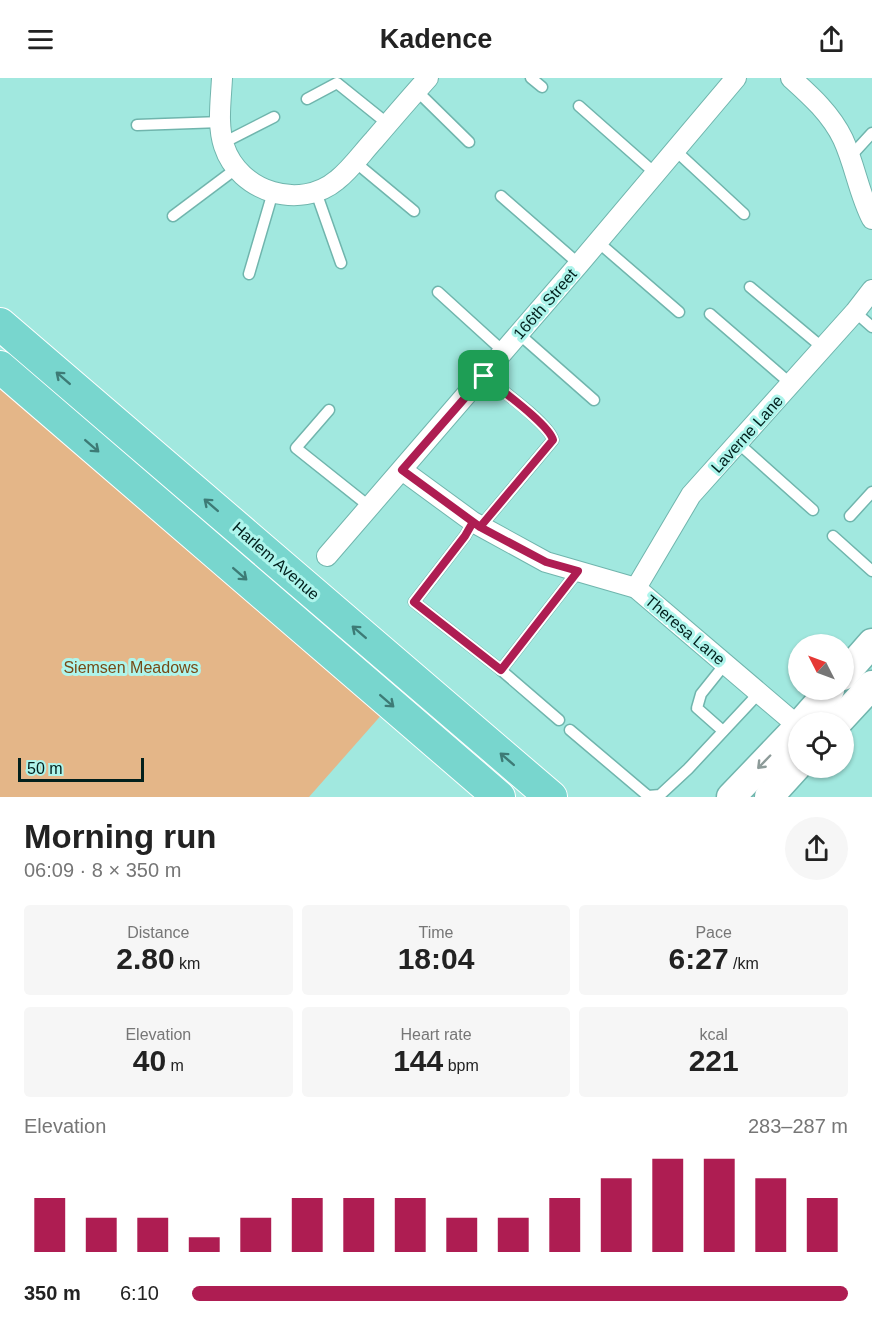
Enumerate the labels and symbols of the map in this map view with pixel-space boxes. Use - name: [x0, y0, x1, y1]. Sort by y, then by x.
- street label: 166th Street: [510, 265, 580, 342]
- pin: [458, 350, 509, 401]
- one-way arrow: [56, 371, 71, 385]
- street label: Laverne Lane: [708, 392, 786, 476]
- one-way arrow: [84, 439, 99, 453]
- one-way arrow: [204, 498, 219, 512]
- street label: Harlem Avenue: [229, 519, 323, 603]
- one-way arrow: [232, 567, 248, 580]
- street label: Theresa Lane: [642, 592, 728, 668]
- one-way arrow: [352, 625, 367, 639]
- north arrow: [788, 634, 854, 700]
- park label: Siemsen Meadows: [63, 659, 199, 676]
- one-way arrow: [379, 694, 394, 708]
- one-way arrow: [500, 752, 515, 766]
- one-way arrow: [757, 754, 772, 769]
- scale bar: [18, 755, 144, 782]

